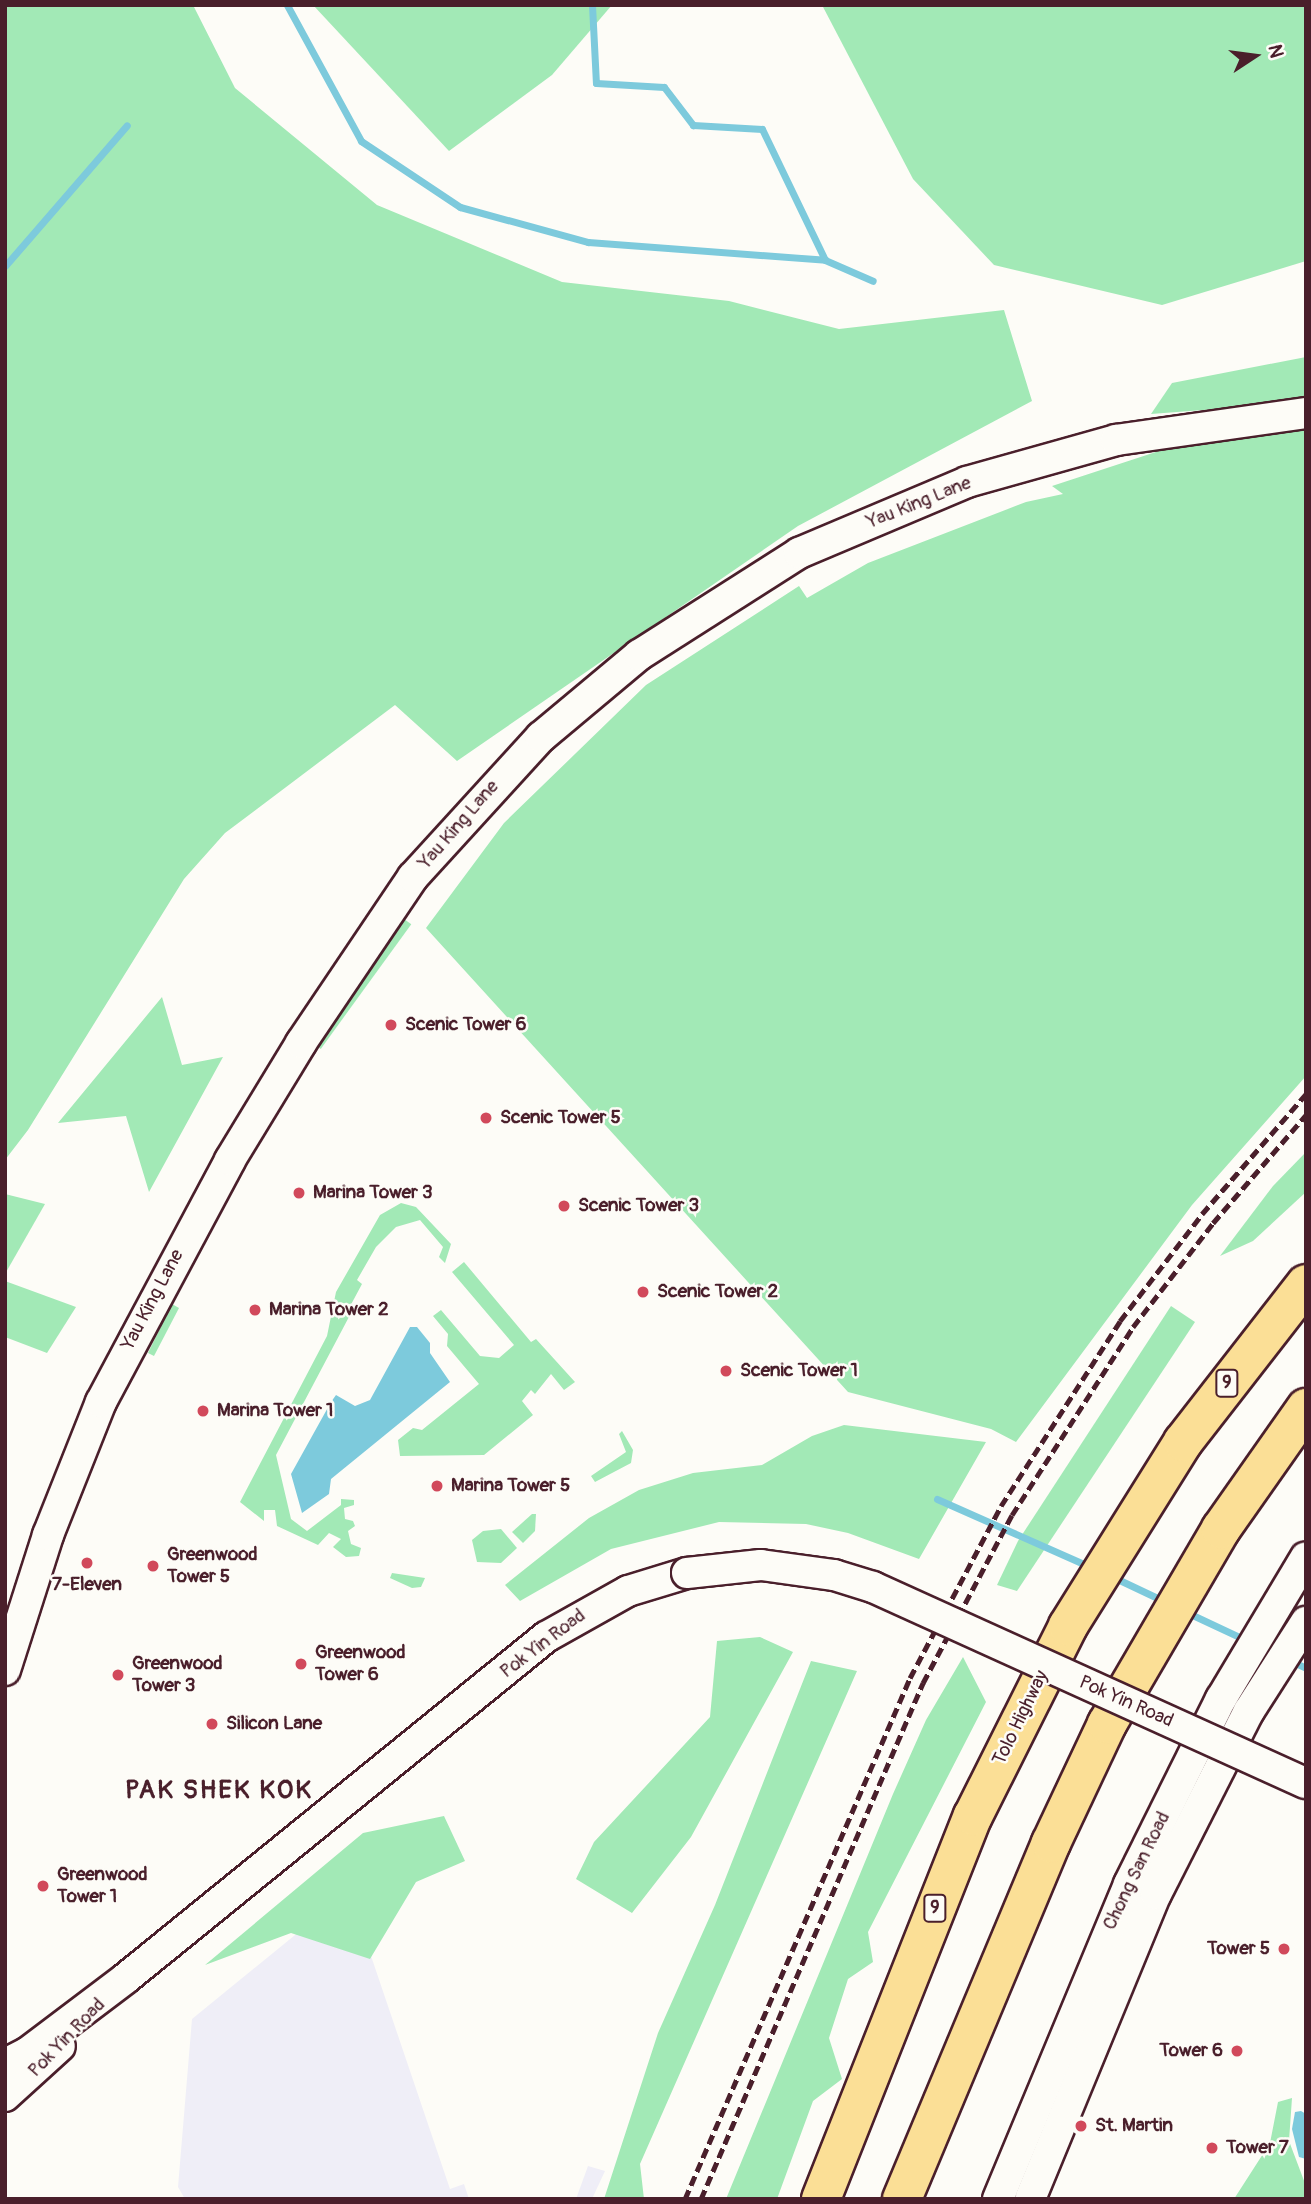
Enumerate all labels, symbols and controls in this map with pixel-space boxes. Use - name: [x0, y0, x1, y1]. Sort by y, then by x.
- north arrow: [1220, 21, 1290, 91]
- text: N: [1262, 42, 1289, 60]
- street label: Yau King Lane: [863, 472, 975, 534]
- street label: Yau King Lane: [414, 776, 504, 874]
- place label: Scenic Tower 6: [405, 1014, 526, 1036]
- marker: Scenic Tower 6: [383, 1017, 399, 1033]
- place label: Scenic Tower 5: [500, 1107, 621, 1129]
- marker: Scenic Tower 5: [478, 1110, 494, 1126]
- place label: Marina Tower 3: [313, 1182, 433, 1204]
- marker: Marina Tower 3: [291, 1185, 307, 1201]
- place label: Scenic Tower 3: [578, 1195, 699, 1217]
- marker: Scenic Tower 3: [556, 1198, 572, 1214]
- street label: Yau King Lane: [117, 1246, 189, 1354]
- place label: Scenic Tower 2: [657, 1281, 778, 1303]
- marker: Scenic Tower 2: [635, 1284, 651, 1300]
- place label: Marina Tower 2: [269, 1299, 389, 1321]
- marker: Marina Tower 2: [247, 1302, 263, 1318]
- place label: Scenic Tower 1: [740, 1360, 858, 1382]
- marker: Scenic Tower 1: [718, 1363, 734, 1379]
- road number: 9: [1215, 1368, 1239, 1398]
- place label: Marina Tower 1: [217, 1400, 333, 1422]
- marker: Marina Tower 1: [195, 1403, 211, 1419]
- place label: Marina Tower 5: [451, 1475, 570, 1497]
- marker: Marina Tower 5: [429, 1478, 445, 1494]
- place label: Greenwood Tower 5: [167, 1544, 258, 1588]
- marker: 7-Eleven: [79, 1555, 95, 1571]
- marker: Greenwood Tower 5: [145, 1558, 161, 1574]
- place label: 7-Eleven: [52, 1574, 122, 1596]
- street label: Pok Yin Road: [496, 1605, 590, 1683]
- place label: Greenwood Tower 6: [315, 1642, 406, 1686]
- place label: Greenwood Tower 3: [132, 1653, 223, 1697]
- marker: Greenwood Tower 6: [293, 1656, 309, 1672]
- marker: Greenwood Tower 3: [110, 1667, 126, 1683]
- street label: Tolo Highway: [988, 1667, 1054, 1769]
- street label: Pok Yin Road: [1075, 1671, 1177, 1733]
- place label: Silicon Lane: [226, 1713, 322, 1735]
- marker: Silicon Lane: [204, 1716, 220, 1732]
- district label: PAK SHEK KOK: [126, 1775, 312, 1807]
- street label: Chong San Road: [1099, 1808, 1175, 1934]
- place label: Greenwood Tower 1: [57, 1864, 148, 1908]
- marker: Greenwood Tower 1: [35, 1878, 51, 1894]
- road number: 9: [923, 1894, 947, 1922]
- place label: Tower 5: [1207, 1938, 1270, 1960]
- marker: Tower 5: [1276, 1941, 1292, 1957]
- street label: Pok Yin Road: [24, 1994, 110, 2082]
- place label: Tower 6: [1159, 2040, 1223, 2062]
- marker: Tower 6: [1229, 2043, 1245, 2059]
- place label: St. Martin: [1095, 2115, 1173, 2137]
- marker: St. Martin: [1073, 2118, 1089, 2134]
- place label: Tower 7: [1226, 2137, 1289, 2159]
- marker: Tower 7: [1204, 2140, 1220, 2156]

